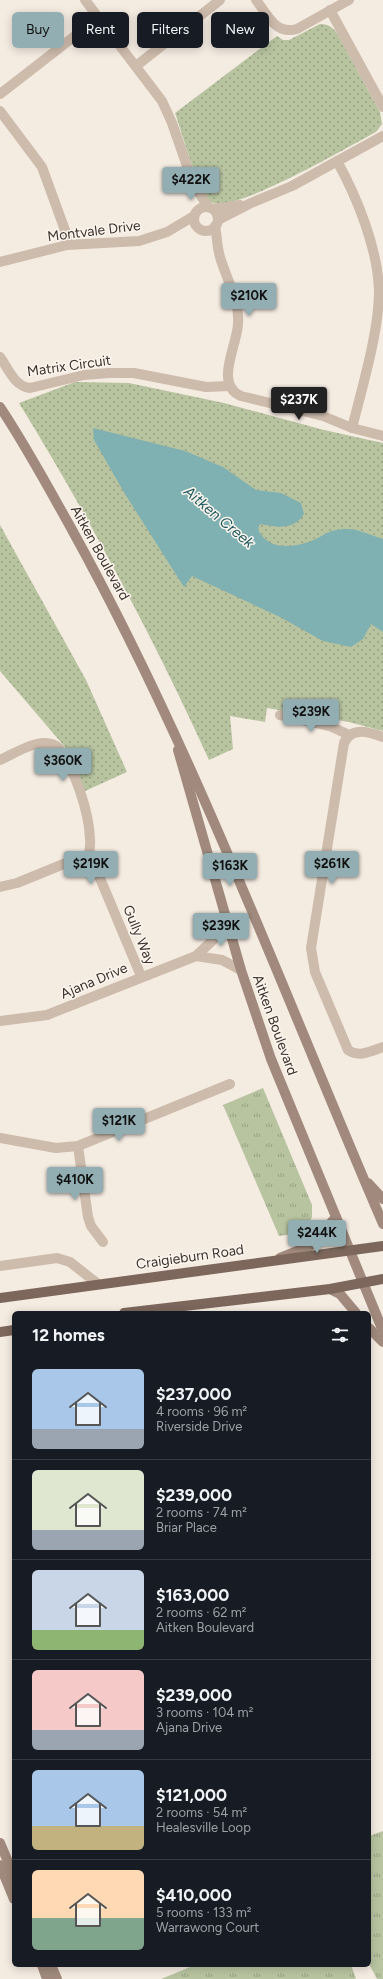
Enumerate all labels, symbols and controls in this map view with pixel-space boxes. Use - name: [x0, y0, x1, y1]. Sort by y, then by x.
- chip: Buy: [12, 12, 64, 48]
- chip: Rent: [72, 12, 129, 48]
- chip: Filters: [137, 12, 203, 48]
- chip: New: [211, 12, 269, 48]
- pin: $422K: [163, 167, 219, 201]
- text: $422K: [171, 172, 211, 187]
- street label: Montvale Drive: [46, 217, 142, 245]
- pin: $210K: [221, 283, 277, 317]
- text: $210K: [230, 288, 268, 303]
- street label: Matrix Circuit: [26, 352, 112, 380]
- pin: $237K: [271, 387, 327, 421]
- text: $237K: [280, 392, 318, 407]
- water label: Aitken Creek: [179, 482, 258, 552]
- street label: Aitken Boulevard: [67, 503, 133, 603]
- pin: $239K: [283, 699, 339, 733]
- text: $239K: [292, 704, 330, 719]
- pin: $360K: [35, 748, 91, 782]
- text: $360K: [43, 753, 83, 768]
- pin: $219K: [63, 851, 119, 885]
- pin: $261K: [304, 851, 360, 885]
- pin: $163K: [202, 853, 258, 887]
- text: $219K: [73, 856, 109, 871]
- text: $261K: [314, 856, 350, 871]
- text: $163K: [212, 858, 248, 873]
- street label: Gully Way: [119, 903, 159, 968]
- pin: $239K: [193, 913, 249, 947]
- text: $239K: [202, 918, 240, 933]
- street label: Ajana Drive: [58, 959, 130, 1003]
- street label: Aitken Boulevard: [249, 972, 301, 1078]
- pin: $121K: [91, 1108, 147, 1142]
- text: $121K: [102, 1113, 136, 1128]
- pin: $410K: [47, 1167, 103, 1201]
- text: $410K: [56, 1172, 94, 1187]
- pin: $244K: [289, 1220, 345, 1254]
- text: $244K: [297, 1225, 337, 1240]
- street label: Craigieburn Road: [135, 1241, 245, 1273]
- icon: filters: [329, 1324, 351, 1346]
- text: 12 homes: [32, 1325, 105, 1345]
- text: $237,000: [156, 1384, 232, 1404]
- icon: home: [64, 1385, 112, 1433]
- text: 4 rooms · 96 m²: [156, 1404, 247, 1419]
- text: Riverside Drive: [156, 1419, 242, 1434]
- text: $239,000: [156, 1485, 232, 1505]
- icon: home: [64, 1486, 112, 1534]
- text: 2 rooms · 74 m²: [156, 1505, 247, 1520]
- text: Briar Place: [156, 1520, 217, 1535]
- text: $163,000: [156, 1585, 229, 1605]
- icon: home: [64, 1586, 112, 1634]
- text: 2 rooms · 62 m²: [156, 1605, 246, 1620]
- text: Aitken Boulevard: [156, 1620, 254, 1635]
- text: $239,000: [156, 1685, 232, 1705]
- icon: home: [64, 1686, 112, 1734]
- text: 3 rooms · 104 m²: [156, 1705, 253, 1720]
- text: Ajana Drive: [156, 1720, 222, 1735]
- text: $121,000: [156, 1785, 227, 1805]
- icon: home: [64, 1786, 112, 1834]
- text: 2 rooms · 54 m²: [156, 1805, 247, 1820]
- text: Healesville Loop: [156, 1820, 251, 1835]
- text: $410,000: [156, 1885, 232, 1905]
- icon: home: [64, 1886, 112, 1934]
- text: 5 rooms · 133 m²: [156, 1905, 252, 1920]
- text: Warrawong Court: [156, 1920, 259, 1935]

